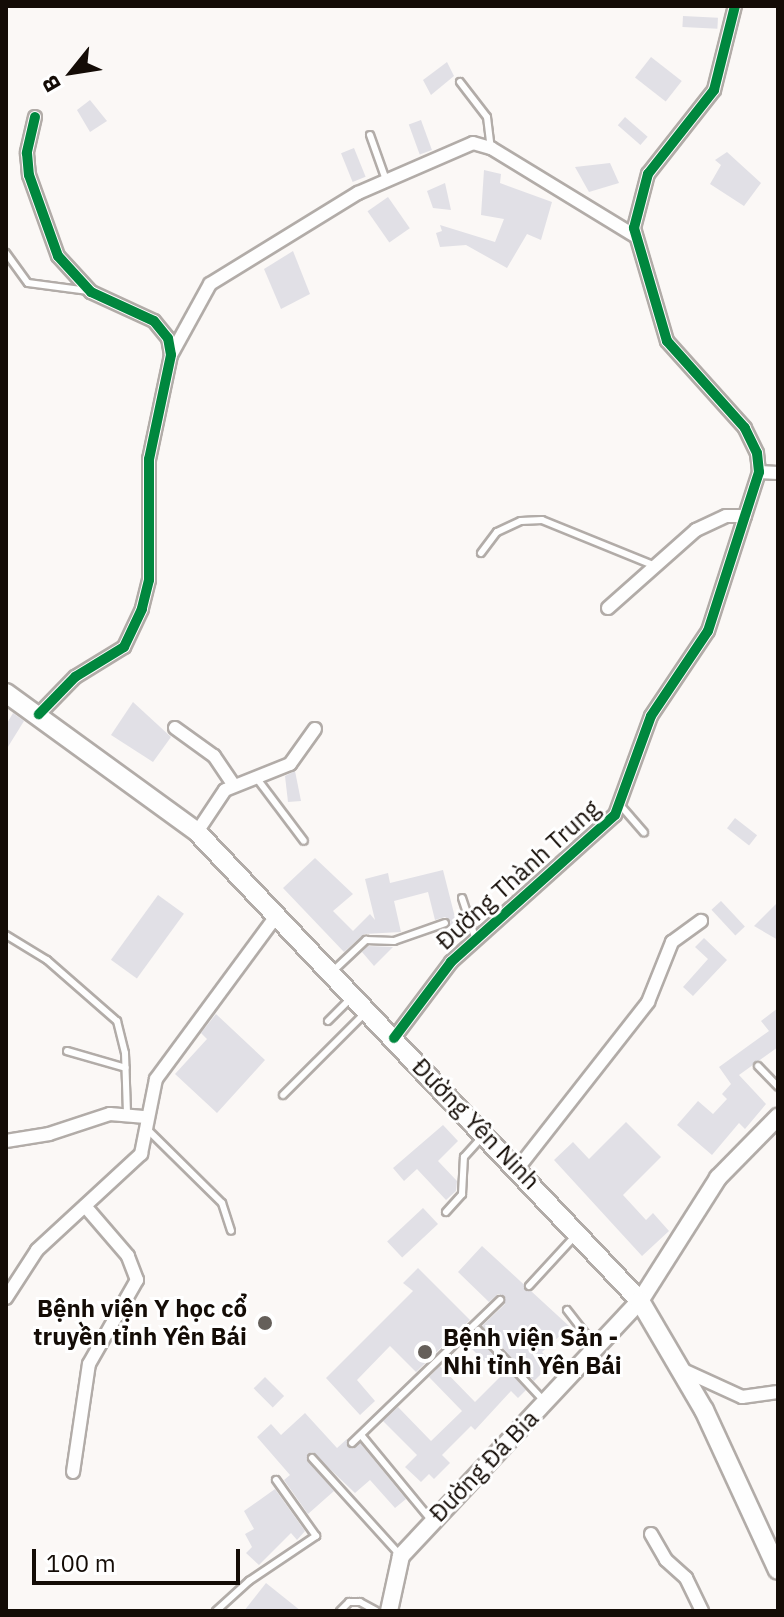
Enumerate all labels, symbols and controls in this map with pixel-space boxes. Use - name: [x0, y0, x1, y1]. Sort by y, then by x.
- north arrow: [32, 32, 112, 112]
- text: B: [35, 71, 67, 98]
- street label: Đường Thành Trung: [430, 794, 606, 956]
- street label: Đường Yên Ninh: [406, 1053, 546, 1195]
- place label: Bệnh viện Y học cổ truyền tỉnh Yên Bái: [33, 1295, 247, 1351]
- marker: Bệnh viện Y học cổ truyền tỉnh Yên Bái: [254, 1312, 276, 1334]
- place label: Bệnh viện Sản - Nhi tỉnh Yên Bái: [443, 1324, 622, 1380]
- marker: Bệnh viện Sản - Nhi tỉnh Yên Bái: [414, 1341, 436, 1363]
- street label: Đường Đá Bia: [424, 1404, 544, 1528]
- scale bar: [36, 1533, 244, 1583]
- text: 100 m: [46, 1547, 116, 1579]

